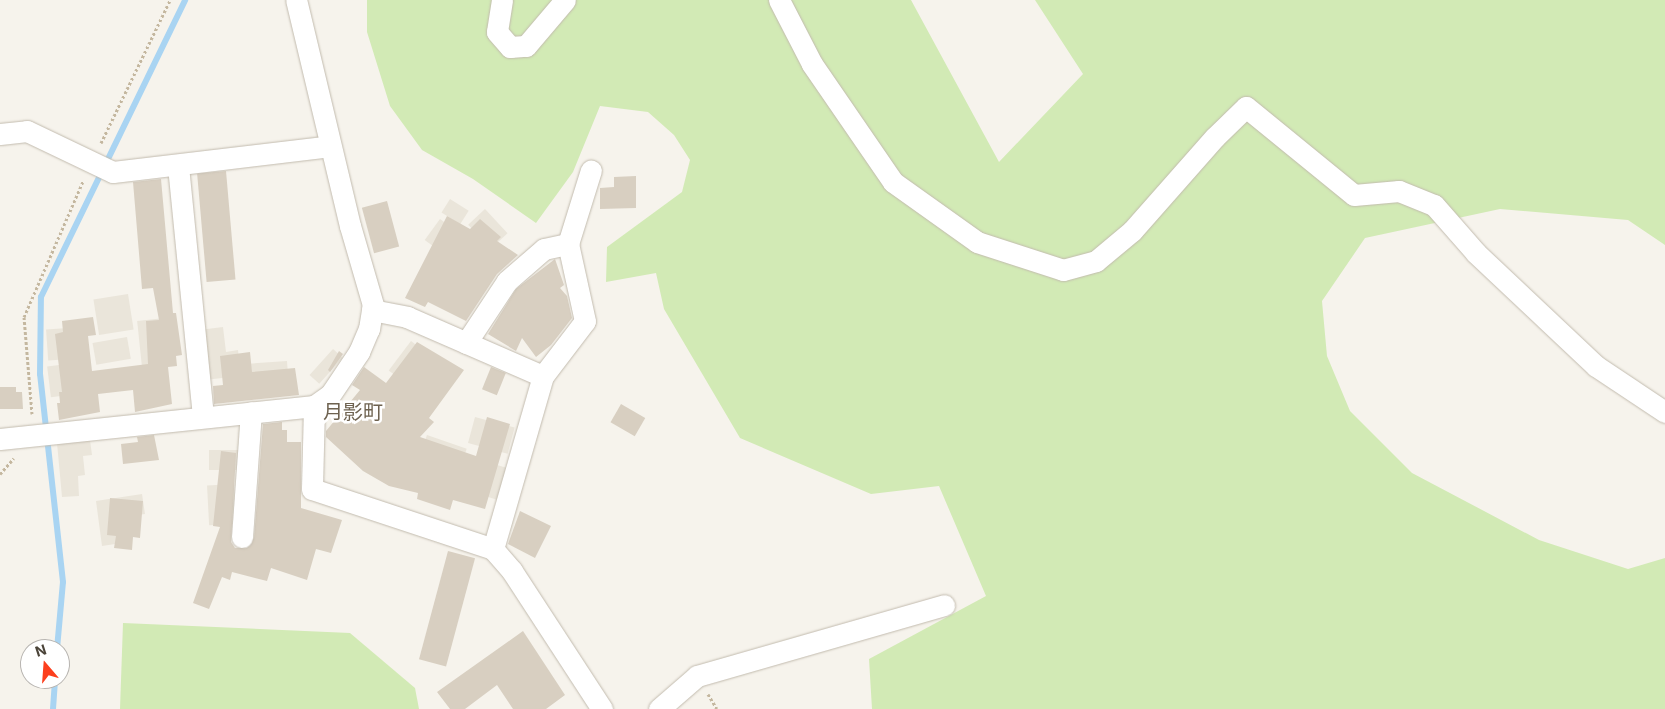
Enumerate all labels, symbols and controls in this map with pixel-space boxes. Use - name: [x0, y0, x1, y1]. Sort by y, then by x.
- district label: 月影町: [323, 400, 383, 424]
- north arrow: [20, 639, 70, 689]
- text: N: [33, 640, 48, 660]

